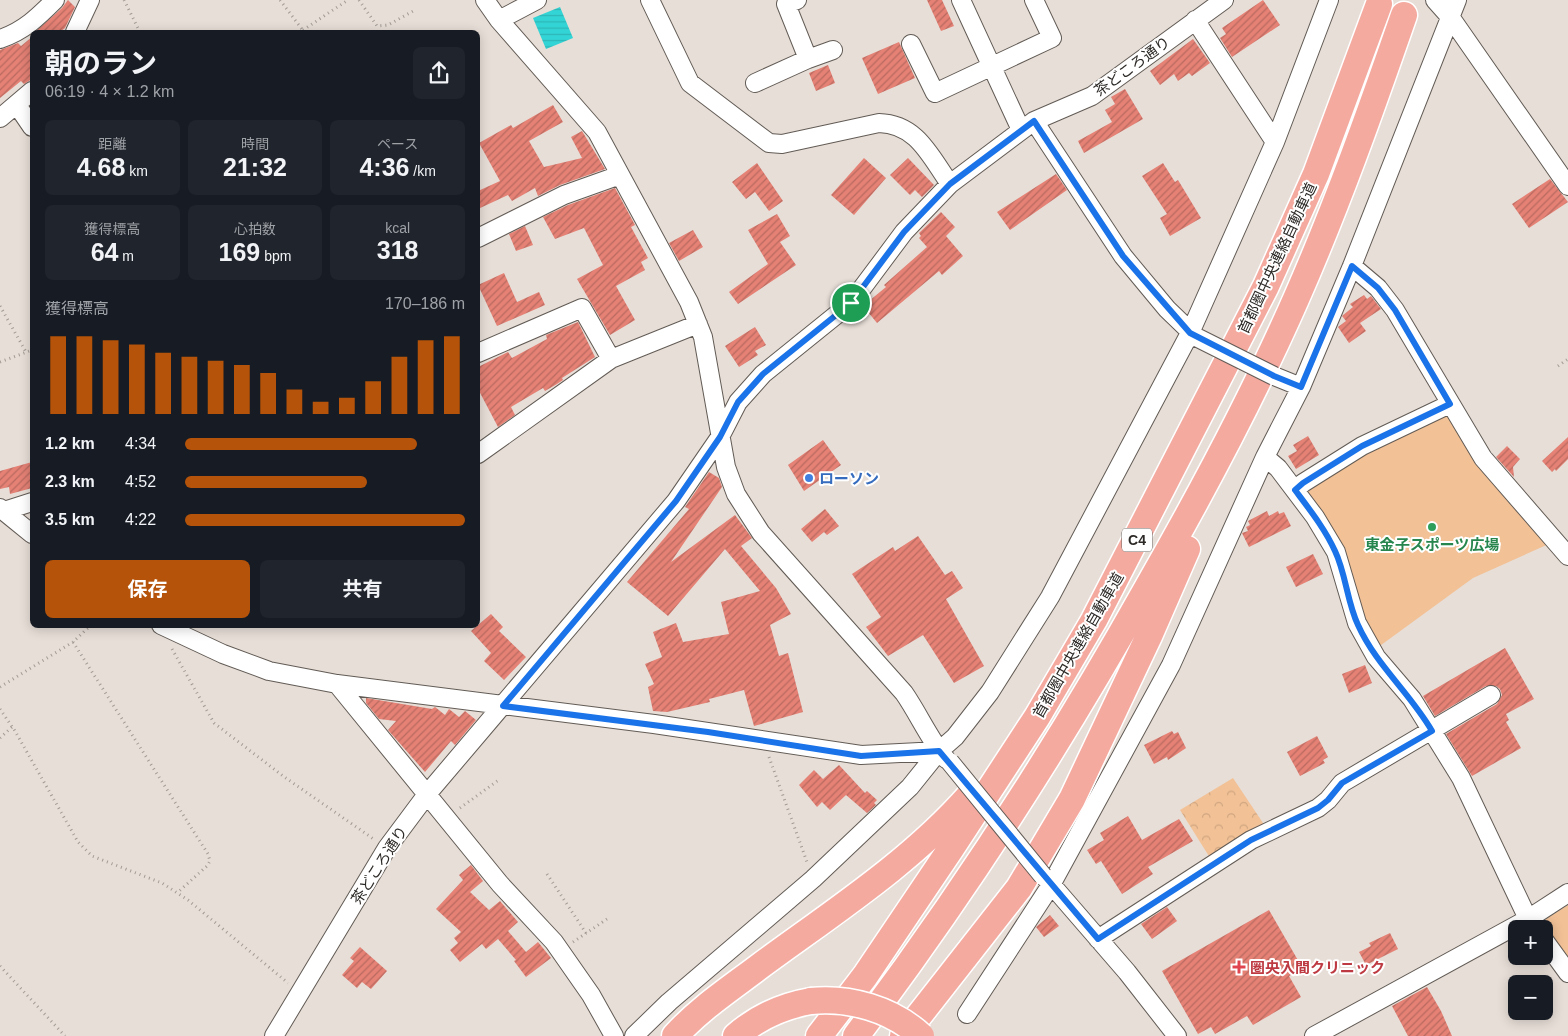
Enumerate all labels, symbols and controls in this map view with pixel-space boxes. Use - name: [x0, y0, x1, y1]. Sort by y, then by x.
- street label: 茶どころ通り: [1091, 33, 1173, 99]
- button: share: [413, 47, 465, 99]
- text: 朝のラン: [45, 48, 157, 79]
- text: 06:19 · 4 × 1.2 km: [45, 83, 174, 100]
- text: 距離: [98, 136, 126, 152]
- text: 時間: [241, 136, 269, 152]
- text: ペース: [377, 136, 418, 152]
- text: 4.68: [77, 153, 125, 181]
- text: 21:32: [223, 153, 287, 181]
- text: 4:36: [359, 153, 409, 181]
- text: km: [125, 163, 148, 179]
- text: /km: [409, 163, 436, 179]
- street label: 首都圏中央連絡自動車道: [1234, 180, 1320, 336]
- text: kcal: [385, 220, 410, 236]
- text: 獲得標高: [84, 221, 140, 237]
- text: 心拍数: [234, 221, 276, 237]
- text: 318: [377, 236, 419, 264]
- text: 64: [91, 238, 118, 266]
- text: 169: [219, 238, 260, 266]
- text: m: [118, 248, 134, 264]
- text: bpm: [260, 248, 291, 264]
- pin: [830, 282, 872, 324]
- icon: arrive: [837, 289, 865, 317]
- text: 170–186 m: [385, 295, 465, 312]
- text: 獲得標高: [45, 300, 109, 317]
- text: 1.2 km: [45, 435, 95, 452]
- text: 4:34: [125, 435, 156, 452]
- place label: ローソン: [819, 470, 879, 487]
- marker: ローソン: [803, 472, 815, 484]
- text: 2.3 km: [45, 473, 95, 490]
- text: 4:52: [125, 473, 156, 490]
- text: 3.5 km: [45, 511, 95, 528]
- text: 4:22: [125, 511, 156, 528]
- marker: 東金子スポーツ広場: [1426, 521, 1438, 533]
- road number: C4: [1122, 528, 1152, 552]
- place label: 東金子スポーツ広場: [1365, 536, 1499, 553]
- button: 保存: [45, 560, 250, 618]
- button: 共有: [260, 560, 465, 618]
- street label: 首都圏中央連絡自動車道: [1029, 569, 1127, 721]
- street label: 茶どころ通り: [347, 823, 411, 907]
- map controls: [1508, 920, 1553, 1020]
- button: +: [1508, 920, 1553, 965]
- place label: 圏央入間クリニック: [1250, 959, 1385, 976]
- marker: 圏央入間クリニック: [1232, 960, 1246, 974]
- button: −: [1508, 975, 1553, 1020]

